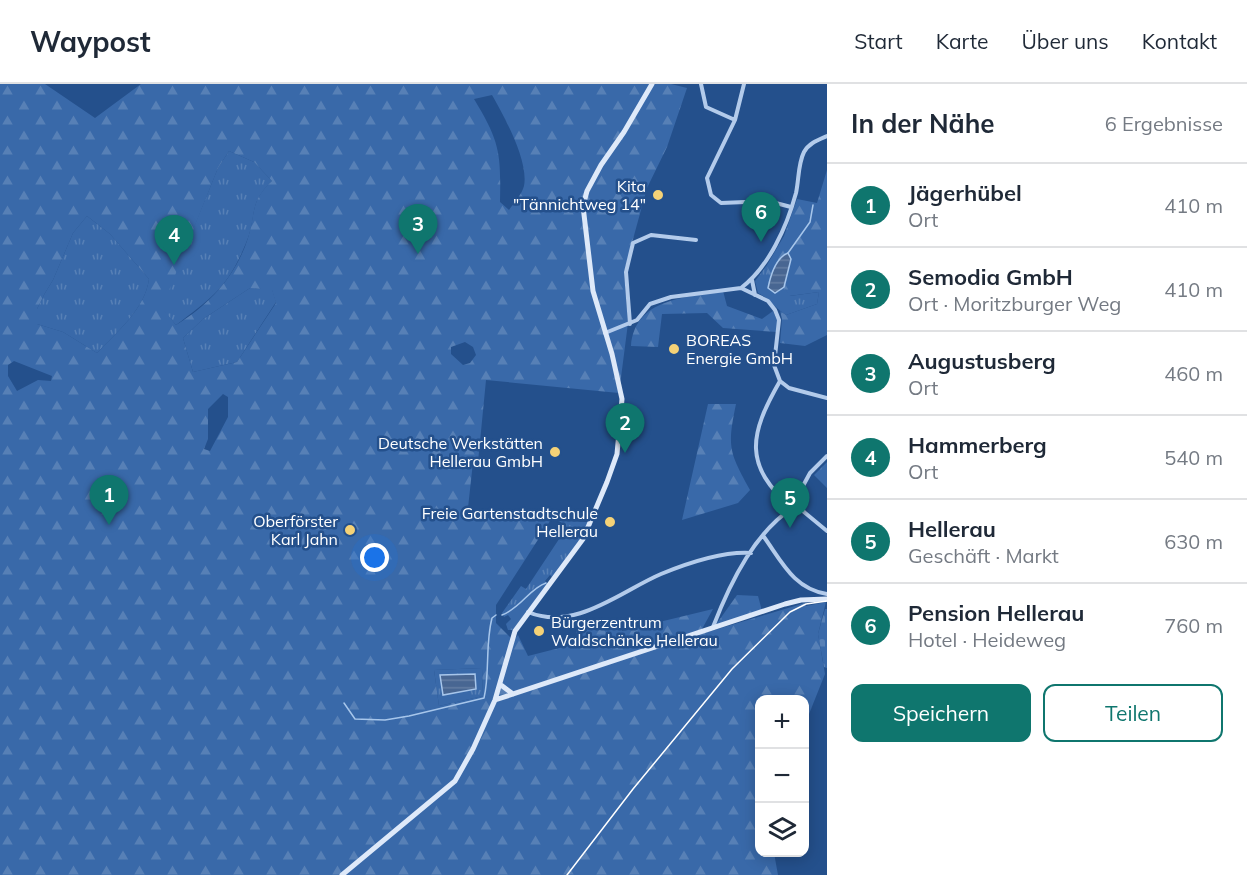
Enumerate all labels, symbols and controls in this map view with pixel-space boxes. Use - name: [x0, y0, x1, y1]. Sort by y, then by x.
- text: Waypost: [30, 24, 151, 59]
- text: Start: [854, 28, 903, 54]
- text: Karte: [936, 28, 988, 54]
- text: Über uns: [1021, 28, 1109, 54]
- text: Kontakt: [1142, 28, 1217, 54]
- text: In der Nähe: [851, 107, 995, 140]
- text: 6 Ergebnisse: [1105, 111, 1223, 136]
- place label: Kita "Tännichtweg 14": [513, 176, 646, 214]
- text: Jägerhübel: [908, 179, 1022, 207]
- marker: Kita "Tännichtweg 14": [651, 188, 665, 202]
- pin: 6: [742, 192, 780, 242]
- text: 1: [865, 193, 877, 218]
- text: 410 m: [1164, 193, 1223, 218]
- pin: 3: [398, 204, 438, 254]
- text: Ort: [908, 207, 938, 232]
- pin: 4: [154, 216, 194, 265]
- text: Semodia GmbH: [908, 263, 1073, 291]
- text: 2: [865, 277, 877, 302]
- text: 410 m: [1164, 277, 1223, 302]
- text: Ort · Moritzburger Weg: [908, 291, 1121, 316]
- place label: BOREAS Energie GmbH: [686, 330, 793, 368]
- marker: BOREAS Energie GmbH: [667, 342, 681, 356]
- text: Augustusberg: [908, 347, 1056, 375]
- text: 3: [865, 361, 877, 386]
- text: 460 m: [1164, 361, 1223, 386]
- text: Ort: [908, 375, 938, 400]
- pin: 2: [606, 404, 644, 453]
- text: Hammerberg: [908, 431, 1047, 459]
- place label: Deutsche Werkstätten Hellerau GmbH: [378, 433, 543, 471]
- marker: Deutsche Werkstätten Hellerau GmbH: [548, 445, 562, 459]
- text: 4: [865, 445, 877, 470]
- text: 540 m: [1164, 445, 1223, 470]
- text: Ort: [908, 459, 938, 484]
- pin: 1: [90, 476, 128, 525]
- pin: 5: [770, 478, 810, 528]
- place label: Freie Gartenstadtschule Hellerau: [422, 503, 598, 541]
- place label: Oberförster Karl Jahn: [253, 511, 338, 549]
- marker: Freie Gartenstadtschule Hellerau: [603, 515, 617, 529]
- text: Hellerau: [908, 515, 996, 543]
- marker: Oberförster Karl Jahn: [343, 523, 357, 537]
- text: 5: [865, 529, 877, 554]
- text: 630 m: [1164, 529, 1223, 554]
- your location: [360, 543, 389, 572]
- text: Geschäft · Markt: [908, 543, 1059, 568]
- text: Pension Hellerau: [908, 599, 1084, 627]
- place label: Bürgerzentrum Waldschänke Hellerau: [551, 612, 718, 650]
- text: 6: [865, 613, 877, 638]
- text: 760 m: [1164, 613, 1223, 638]
- marker: Bürgerzentrum Waldschänke Hellerau: [532, 624, 546, 638]
- text: Hotel · Heideweg: [908, 627, 1066, 652]
- button: Speichern: [851, 684, 1031, 742]
- button: Teilen: [1043, 684, 1223, 742]
- map controls: [755, 695, 809, 857]
- button: +: [755, 695, 809, 749]
- button: −: [755, 749, 809, 803]
- button: layers: [755, 803, 809, 857]

